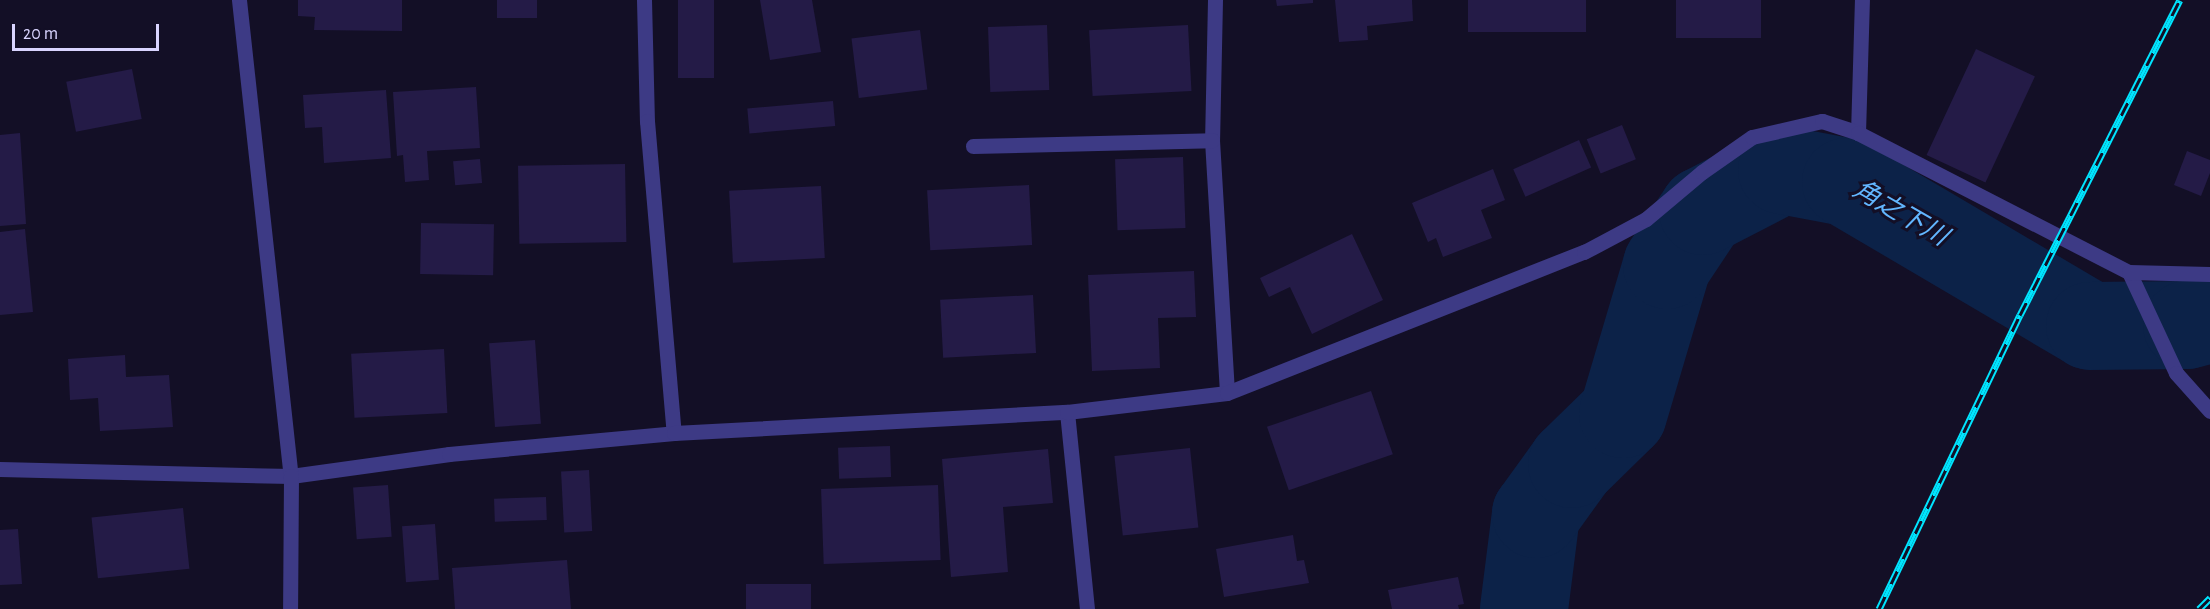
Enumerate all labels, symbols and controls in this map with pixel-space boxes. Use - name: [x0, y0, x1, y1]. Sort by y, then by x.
- scale bar: [15, 12, 162, 50]
- text: 20 m: [23, 25, 58, 43]
- water label: 角之下川: [1847, 174, 1953, 254]

